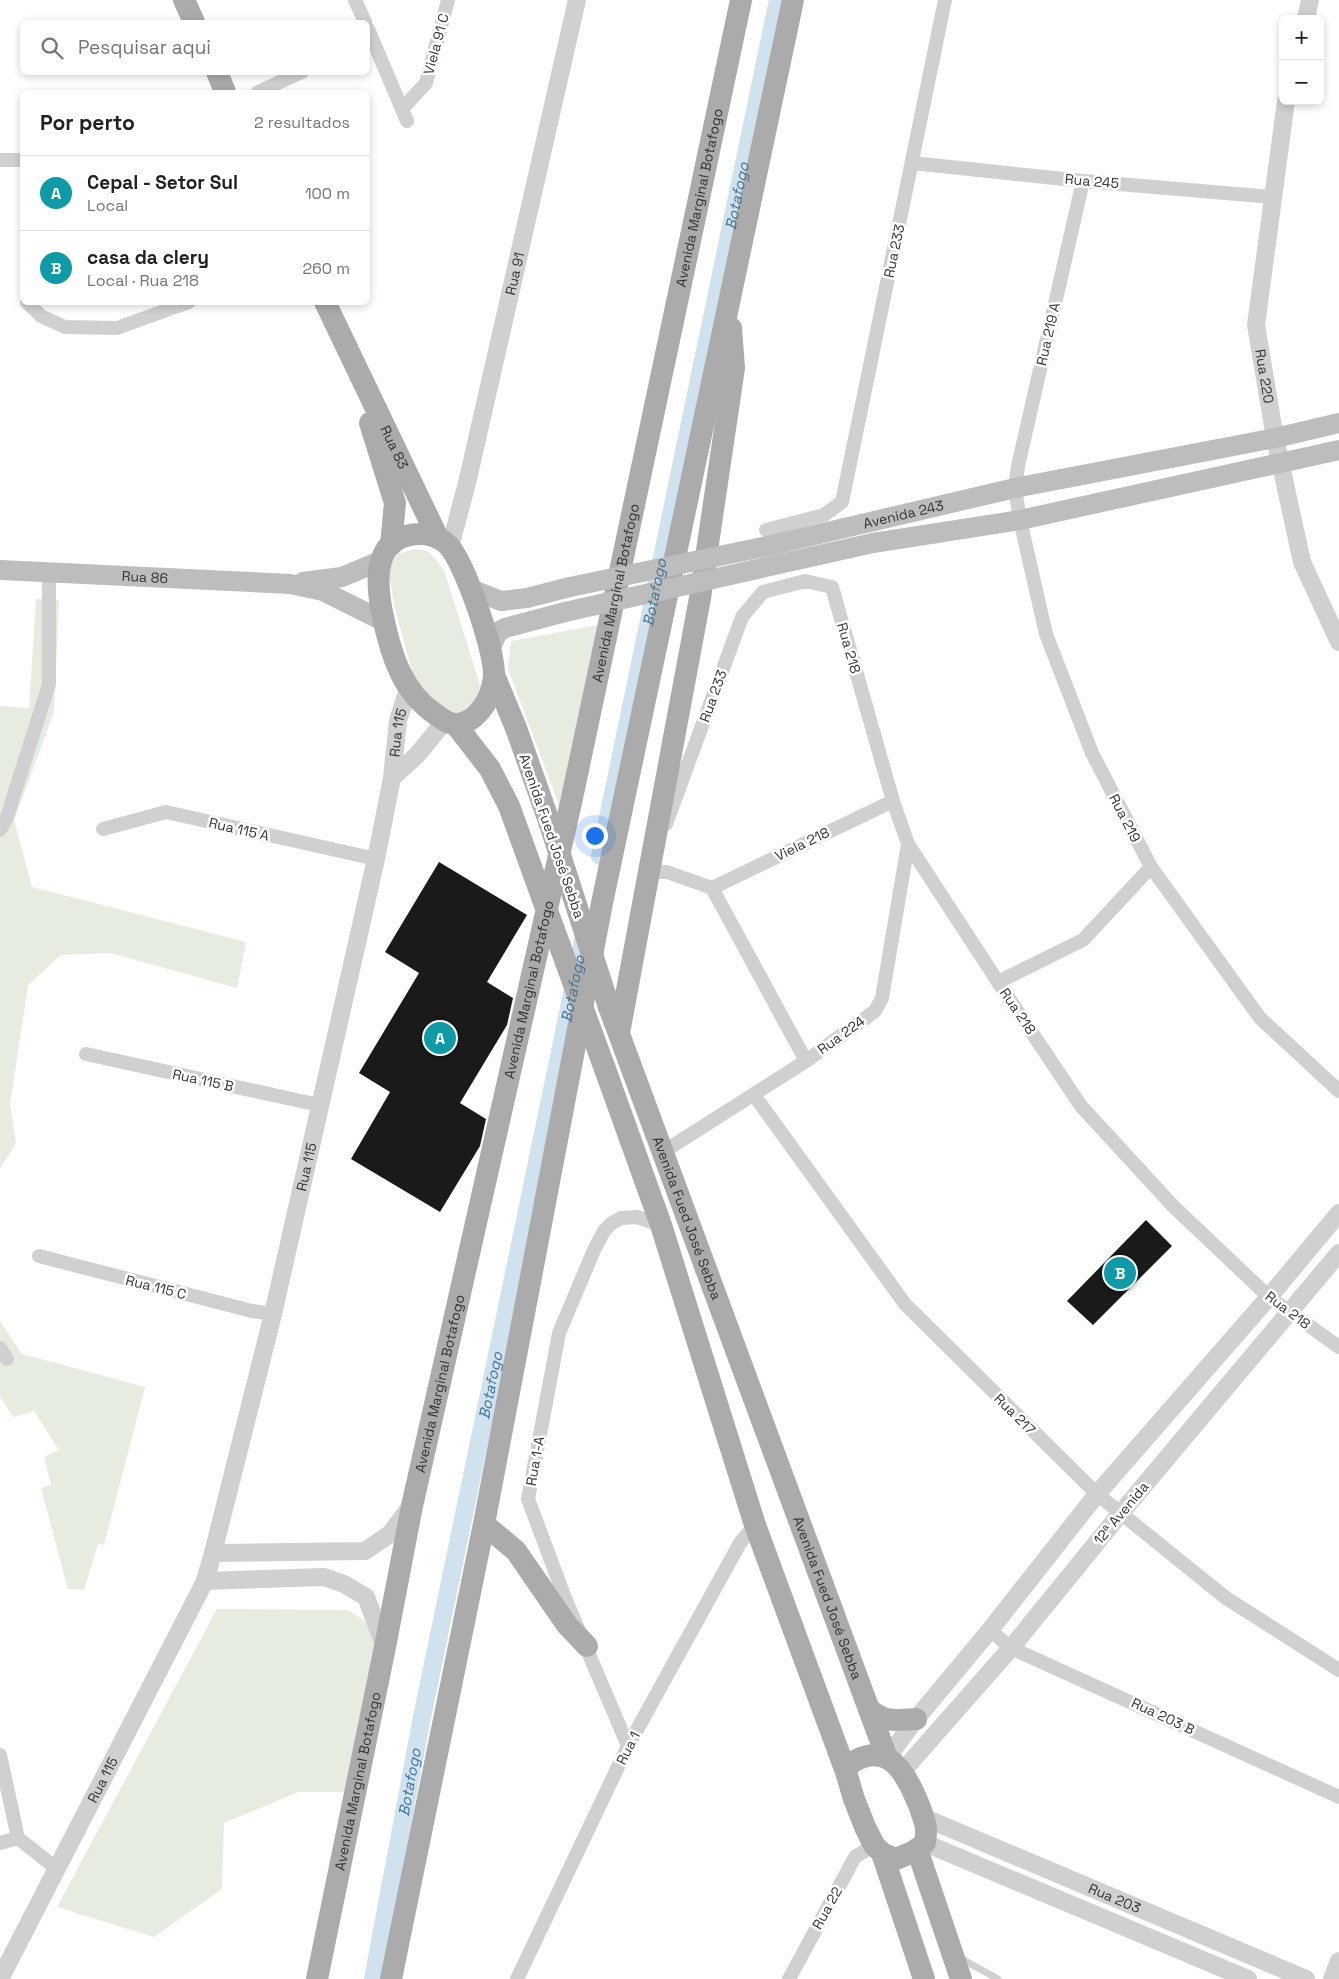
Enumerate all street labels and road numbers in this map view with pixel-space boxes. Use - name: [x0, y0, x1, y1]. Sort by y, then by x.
- street label: Viela 91 C: [419, 11, 453, 76]
- street label: Avenida Marginal Botafogo: [671, 107, 727, 289]
- street label: Rua 245: [1064, 170, 1120, 192]
- street label: Rua 233: [880, 223, 908, 279]
- street label: Rua 91: [501, 250, 528, 297]
- street label: Rua 219 A: [1032, 301, 1064, 367]
- street label: Rua 220: [1251, 348, 1278, 405]
- street label: Rua 83: [376, 422, 413, 472]
- street label: Avenida 243: [861, 496, 945, 532]
- street label: Avenida Marginal Botafogo: [588, 502, 643, 684]
- street label: Rua 86: [121, 567, 168, 587]
- street label: Rua 218: [833, 620, 865, 676]
- street label: Rua 233: [695, 667, 731, 725]
- street label: Rua 115: [385, 706, 410, 758]
- street label: Avenida Fued José Sebba: [515, 751, 589, 921]
- street label: Rua 219: [1105, 791, 1145, 845]
- street label: Rua 115 A: [207, 813, 271, 845]
- street label: Viela 218: [772, 823, 832, 865]
- street label: Avenida Marginal Botafogo: [500, 899, 558, 1080]
- street label: Rua 218: [996, 984, 1040, 1038]
- street label: Rua 224: [814, 1012, 868, 1058]
- street label: Rua 115 B: [171, 1065, 235, 1095]
- street label: Avenida Fued José Sebba: [649, 1134, 726, 1302]
- street label: Rua 115: [292, 1141, 320, 1193]
- street label: Rua 115 C: [124, 1271, 188, 1303]
- street label: Rua 218: [1262, 1287, 1314, 1333]
- street label: Avenida Marginal Botafogo: [411, 1293, 469, 1474]
- street label: Rua 217: [991, 1390, 1040, 1439]
- street label: Rua 1-A: [522, 1435, 548, 1487]
- street label: 12ª Avenida: [1089, 1478, 1153, 1548]
- street label: Avenida Fued José Sebba: [789, 1514, 866, 1682]
- street label: Avenida Marginal Botafogo: [330, 1690, 385, 1872]
- street label: Rua 203 B: [1128, 1694, 1198, 1738]
- street label: Rua 1: [612, 1728, 644, 1768]
- street label: Rua 115: [83, 1754, 122, 1806]
- street label: Rua 203: [1086, 1879, 1143, 1917]
- street label: Rua 22: [808, 1884, 846, 1932]

